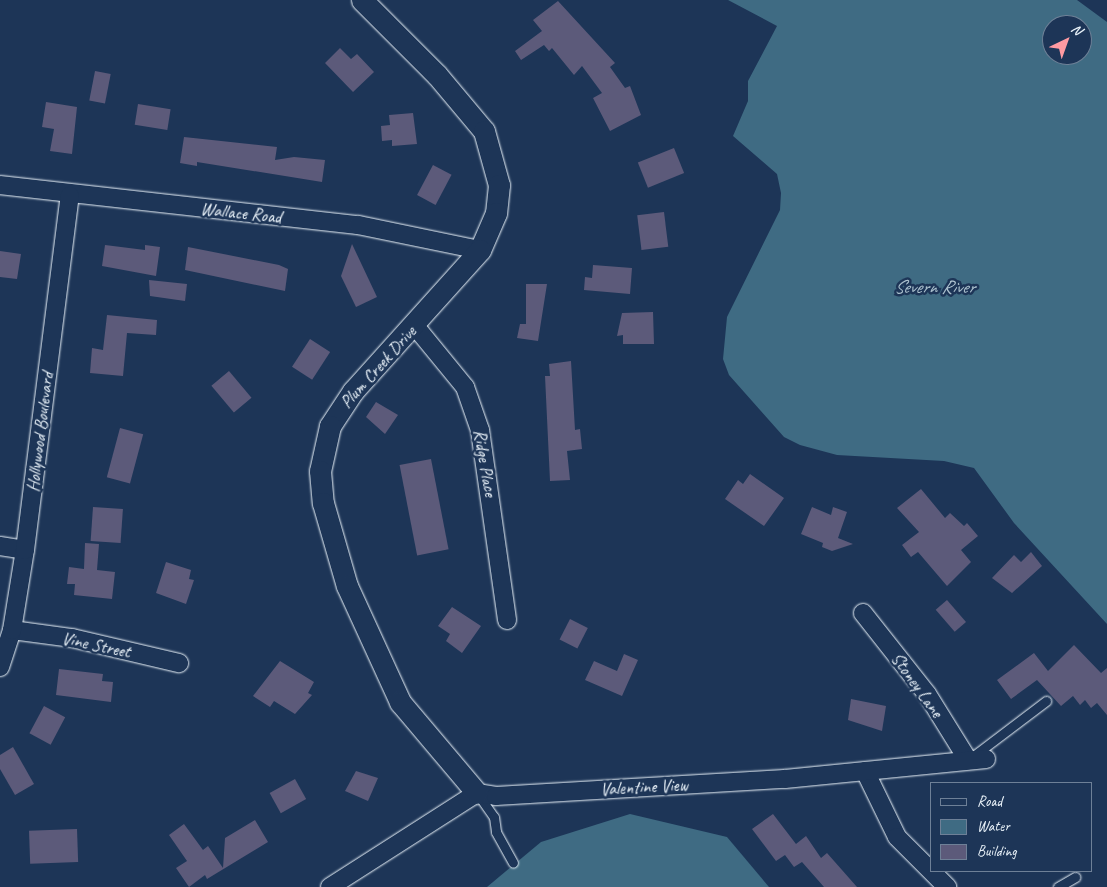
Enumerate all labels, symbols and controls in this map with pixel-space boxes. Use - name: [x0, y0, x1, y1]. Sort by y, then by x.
- north arrow: [1042, 15, 1092, 65]
- text: N: [1068, 20, 1086, 38]
- street label: Wallace Road: [200, 198, 282, 228]
- water label: Severn River: [894, 277, 974, 299]
- street label: Plum Creek Drive: [335, 321, 421, 413]
- street label: Hollywood Boulevard: [22, 371, 58, 493]
- street label: Ridge Place: [468, 427, 502, 499]
- street label: Vine Street: [60, 627, 132, 663]
- street label: Stoney Lane: [886, 648, 948, 722]
- street label: Valentine View: [600, 774, 688, 800]
- legend: [930, 782, 1092, 872]
- text: Road: [977, 792, 1002, 811]
- text: Water: [977, 817, 1010, 836]
- text: Building: [977, 842, 1016, 861]

